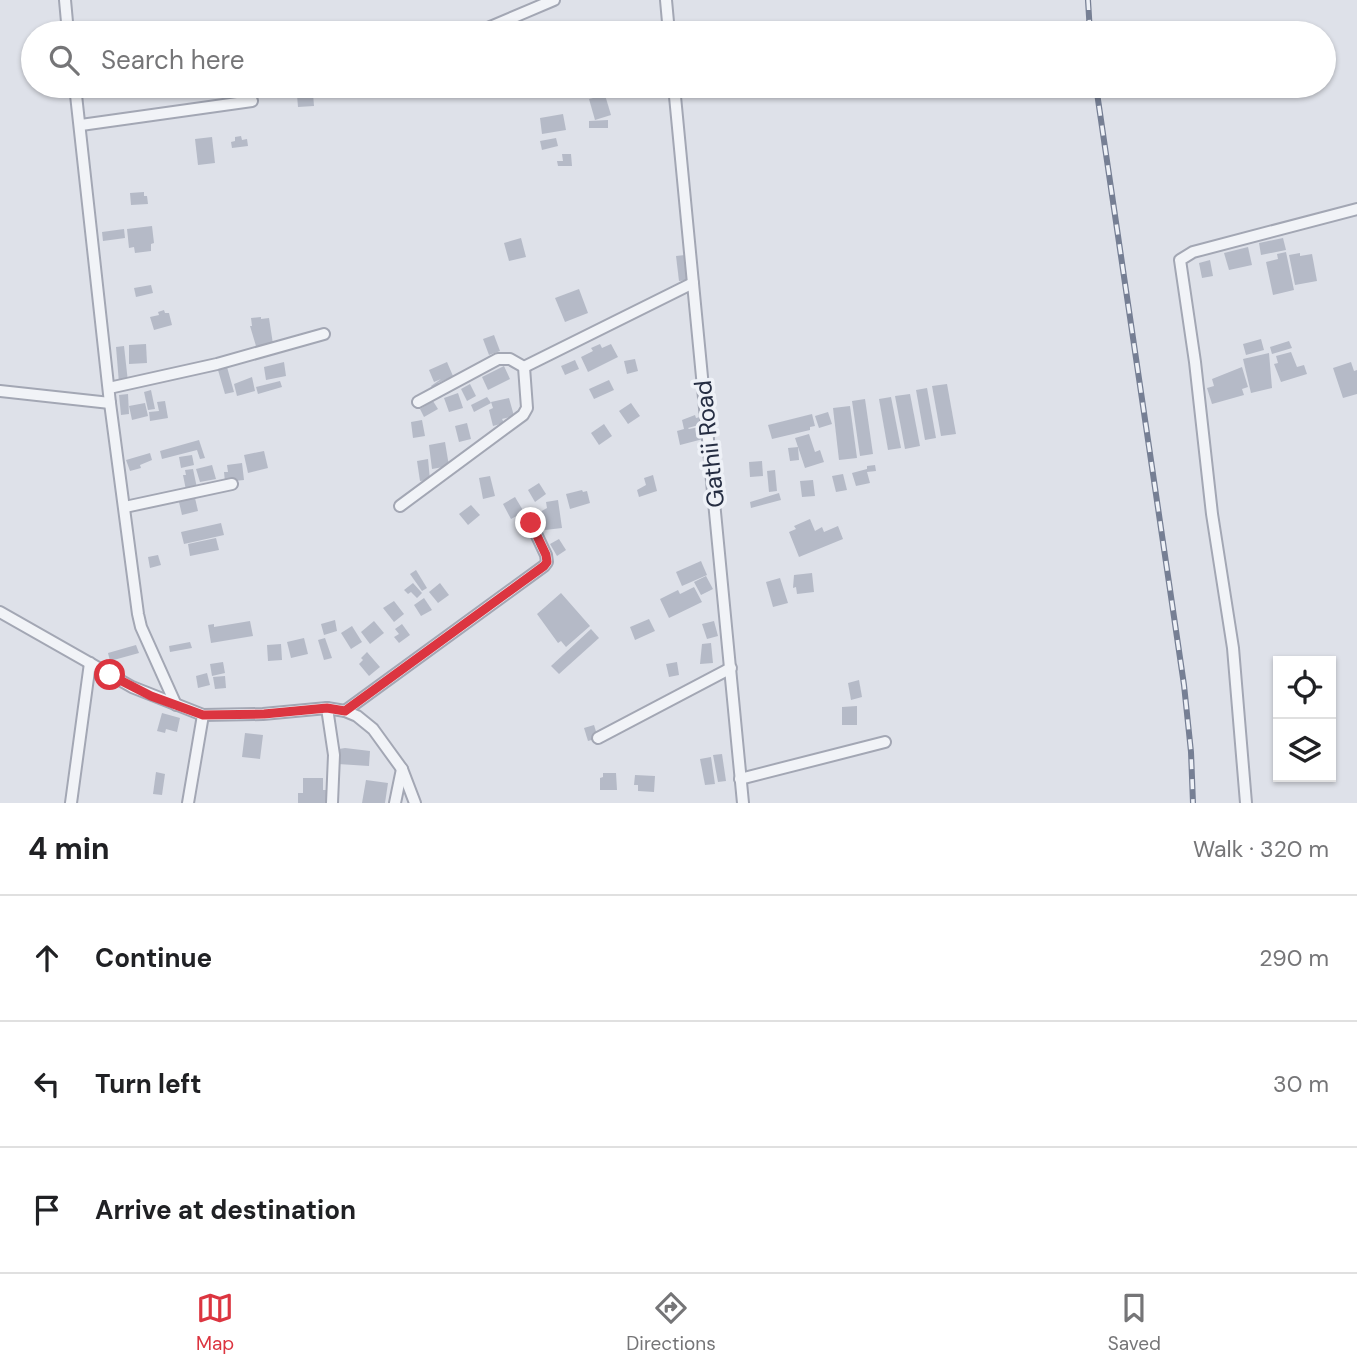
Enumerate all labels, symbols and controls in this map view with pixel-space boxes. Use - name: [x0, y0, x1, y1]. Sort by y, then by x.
- search box: [21, 21, 1336, 98]
- icon: search: [45, 41, 83, 79]
- text: Search here: [101, 43, 244, 77]
- street label: Gathii Road: [687, 379, 731, 509]
- route end: [515, 507, 546, 538]
- map controls: [1273, 656, 1336, 782]
- button: locate: [1273, 656, 1336, 719]
- route start: [94, 659, 125, 690]
- button: layers: [1273, 719, 1336, 782]
- text: 4 min: [28, 829, 110, 868]
- text: Walk · 320 m: [1193, 834, 1329, 864]
- icon: ahead: [28, 939, 66, 977]
- text: Continue: [95, 941, 212, 975]
- text: 290 m: [1259, 943, 1329, 973]
- icon: left: [28, 1065, 66, 1103]
- text: Turn left: [95, 1067, 202, 1101]
- text: 30 m: [1273, 1069, 1329, 1099]
- icon: arrive: [28, 1191, 66, 1229]
- text: Arrive at destination: [95, 1193, 356, 1227]
- tab: Map: [196, 1289, 234, 1356]
- tab: Directions: [626, 1289, 716, 1356]
- tab: Saved: [1108, 1289, 1161, 1356]

